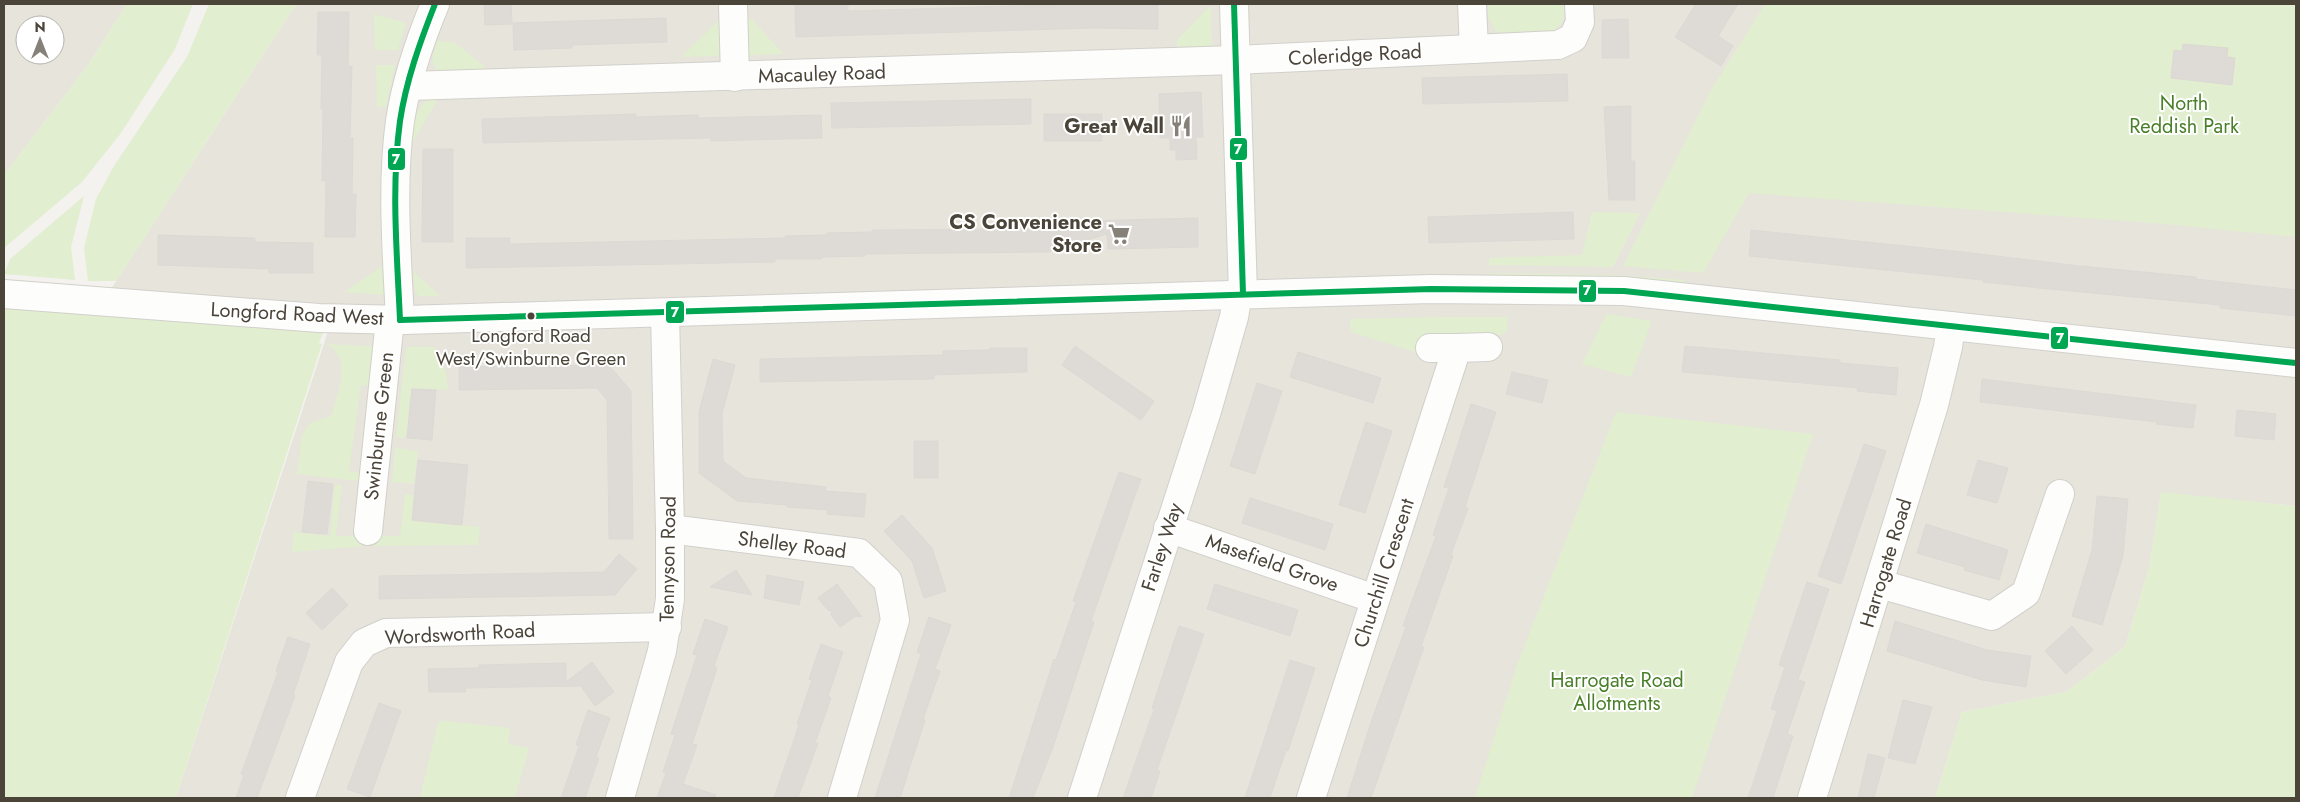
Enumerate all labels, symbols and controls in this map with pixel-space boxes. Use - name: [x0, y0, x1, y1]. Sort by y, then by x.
- north arrow: [15, 15, 65, 65]
- text: N: [34, 17, 46, 37]
- street label: Coleridge Road: [1287, 37, 1423, 73]
- street label: Macauley Road: [758, 57, 886, 91]
- park label: North Reddish Park: [2129, 89, 2239, 141]
- place label: Great Wall: [1064, 112, 1164, 141]
- restaurant icon: Great Wall: [1168, 113, 1194, 139]
- line badge: 7: [1229, 137, 1248, 161]
- text: 7: [1234, 139, 1243, 159]
- line badge: 7: [387, 147, 406, 171]
- text: 7: [392, 149, 401, 169]
- place label: CS Convenience Store: [949, 208, 1102, 260]
- supermarket icon: CS Convenience Store: [1106, 221, 1132, 247]
- line badge: 7: [1578, 279, 1597, 303]
- text: 7: [1583, 280, 1592, 300]
- street label: Longford Road West: [210, 295, 384, 333]
- line badge: 7: [665, 300, 685, 324]
- text: 7: [671, 302, 680, 322]
- marker: Longford Road West/Swinburne Green: [526, 311, 536, 321]
- place label: Longford Road West/Swinburne Green: [436, 322, 626, 372]
- line badge: 7: [2050, 326, 2069, 350]
- text: 7: [2056, 328, 2065, 348]
- street label: Swinburne Green: [357, 350, 401, 502]
- street label: Churchill Crescent: [1346, 494, 1422, 651]
- street label: Harrogate Road: [1853, 495, 1919, 631]
- street label: Tennyson Road: [652, 496, 684, 622]
- street label: Farley Way: [1134, 499, 1190, 595]
- street label: Shelley Road: [736, 524, 848, 566]
- street label: Masefield Grove: [1202, 527, 1342, 599]
- street label: Wordsworth Road: [384, 616, 536, 652]
- park label: Harrogate Road Allotments: [1550, 666, 1684, 718]

